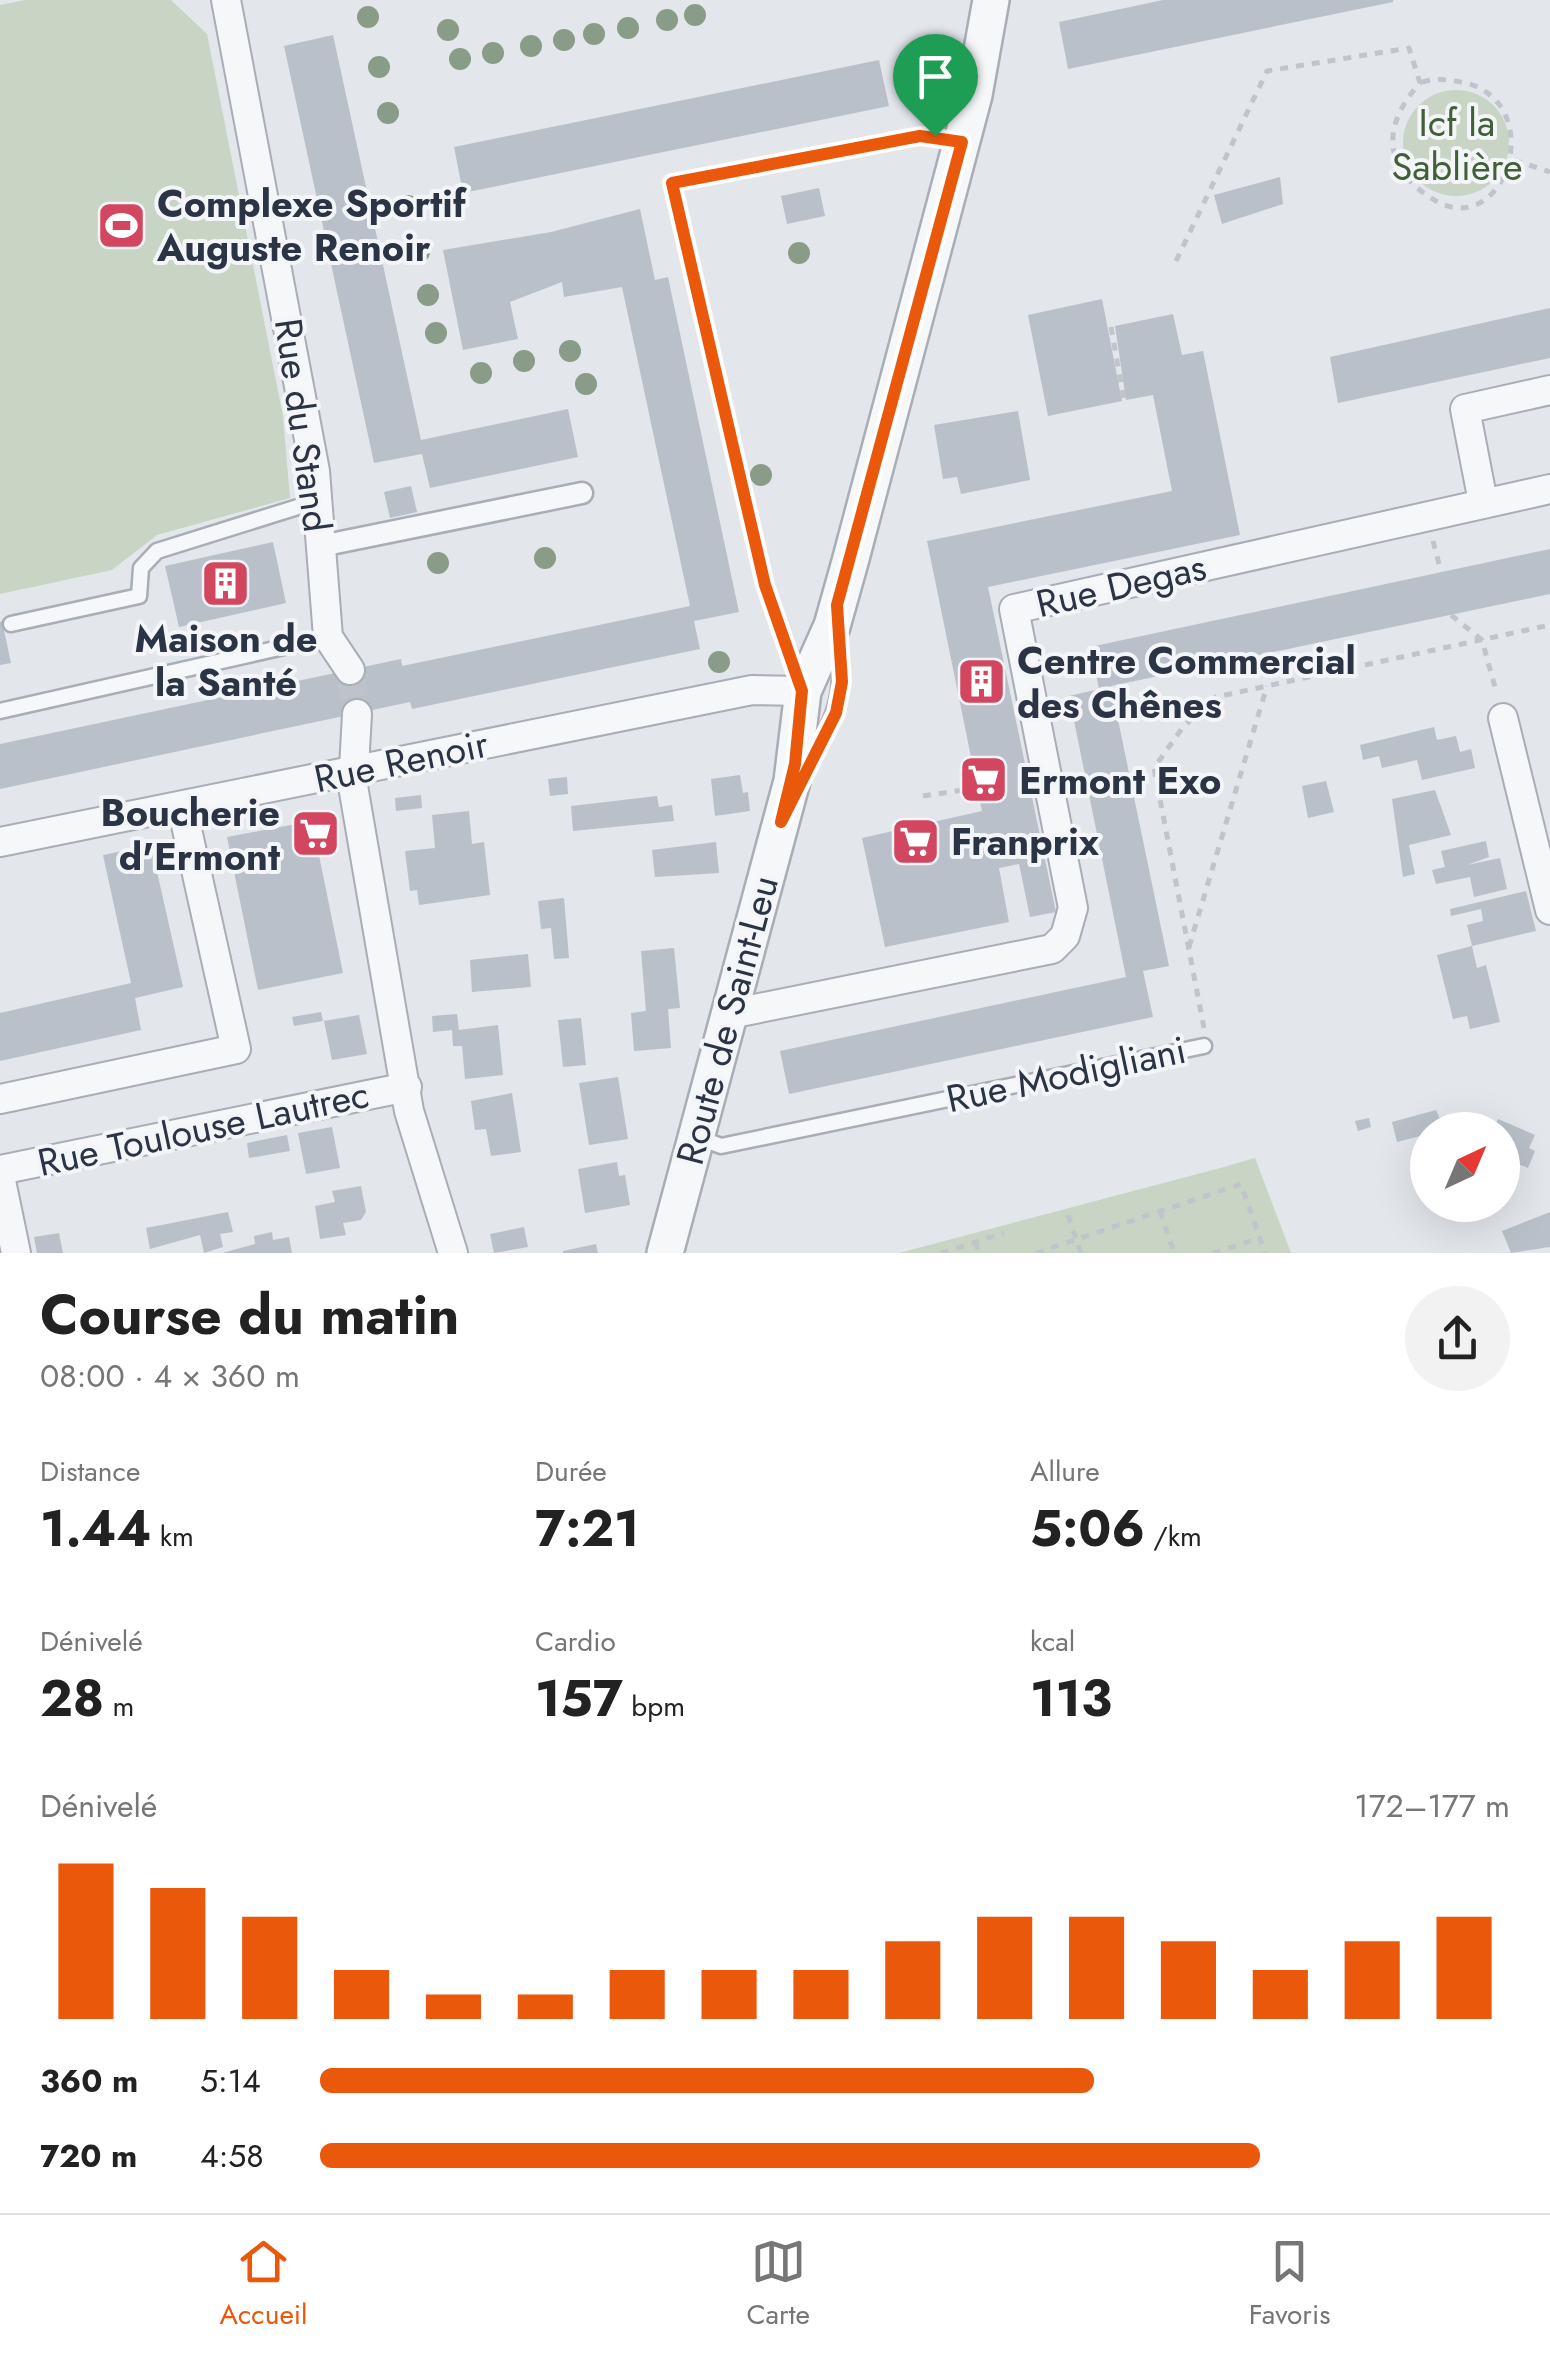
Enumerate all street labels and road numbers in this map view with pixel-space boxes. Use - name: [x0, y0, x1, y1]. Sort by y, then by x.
- street label: Rue du Stand: [261, 315, 345, 535]
- street label: Rue Degas: [1031, 539, 1211, 631]
- street label: Rue Renoir: [309, 716, 493, 806]
- street label: Route de Saint-Leu: [662, 869, 792, 1171]
- street label: Rue Modigliani: [941, 1022, 1191, 1126]
- street label: Rue Toulouse Lautrec: [32, 1066, 374, 1190]

